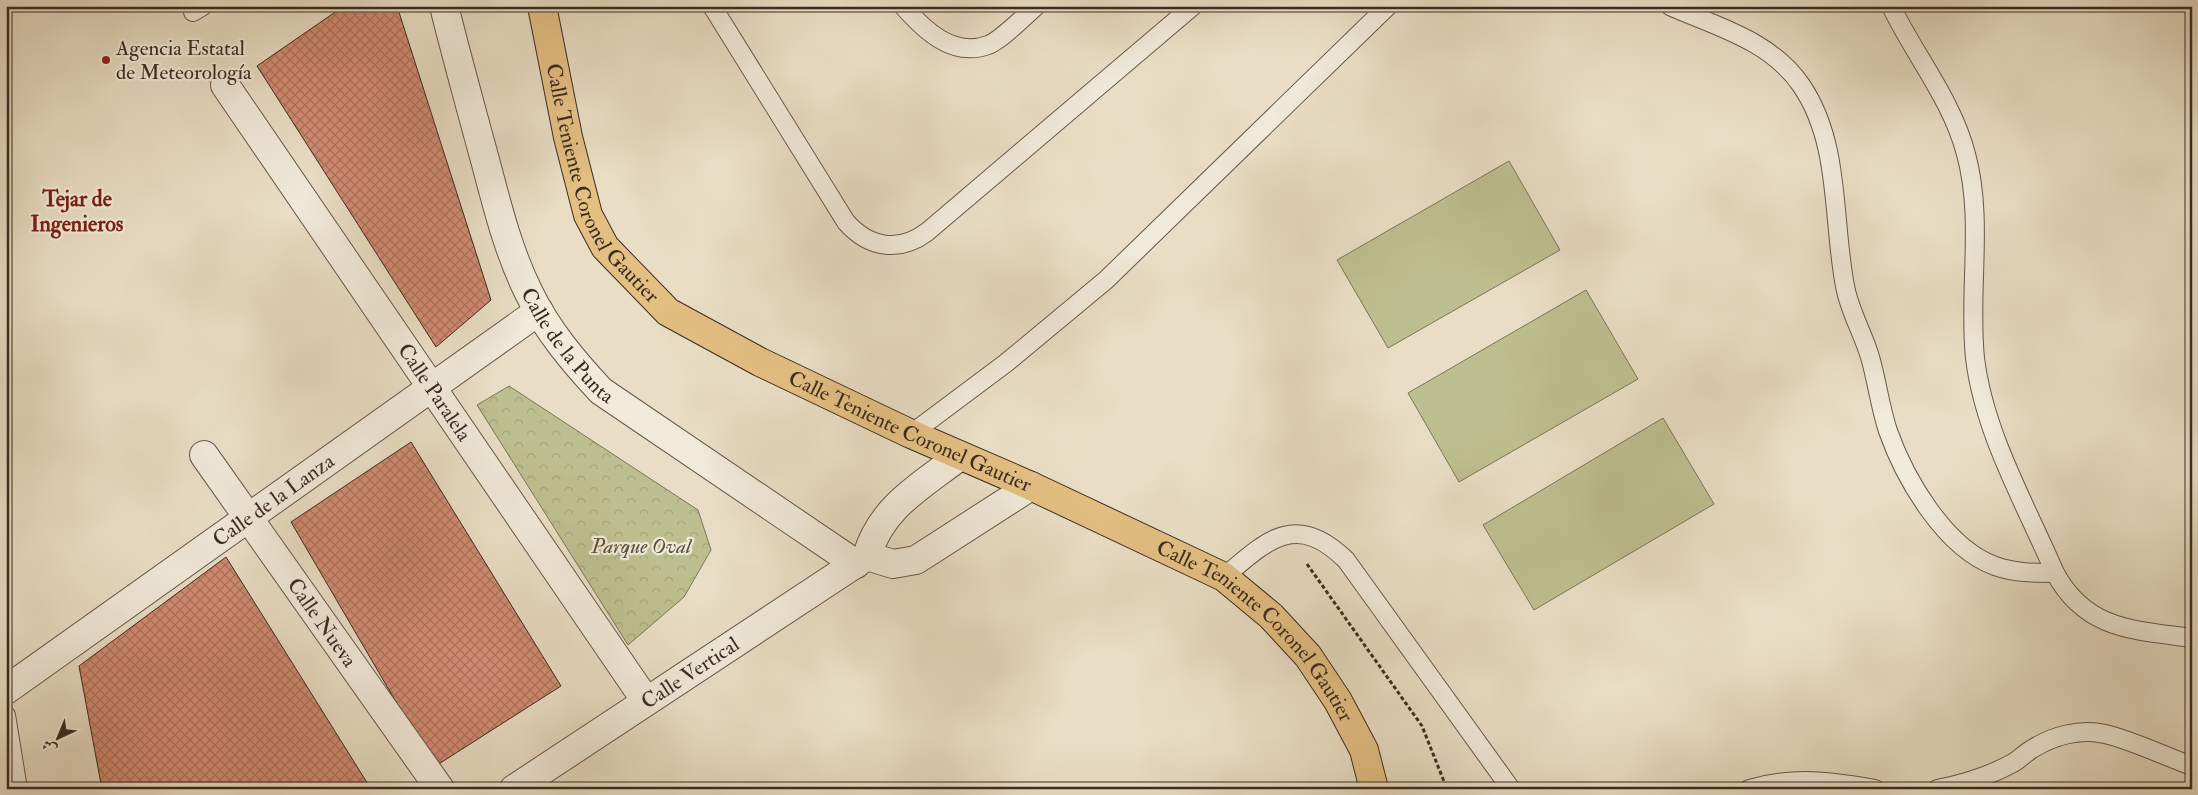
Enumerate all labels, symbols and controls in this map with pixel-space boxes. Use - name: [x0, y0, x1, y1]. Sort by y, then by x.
- place label: Agencia Estatal de Meteorología: [115, 35, 252, 86]
- marker: Agencia Estatal de Meteorología: [100, 54, 112, 66]
- street label: Calle Teniente Coronel Gautier: [540, 61, 665, 309]
- district label: Tejar de Ingenieros: [31, 185, 124, 239]
- street label: Calle de la Punta: [515, 283, 619, 410]
- street label: Calle Paralela: [391, 338, 478, 447]
- street label: Calle Teniente Coronel Gautier: [784, 365, 1036, 499]
- street label: Calle de la Lanza: [207, 448, 340, 553]
- park label: Parque Oval: [590, 533, 693, 560]
- street label: Calle Teniente Coronel Gautier: [1152, 534, 1360, 727]
- street label: Calle Nueva: [281, 573, 363, 673]
- street label: Calle Vertical: [636, 631, 745, 715]
- north arrow: [32, 712, 82, 762]
- text: ش: [38, 736, 60, 758]

